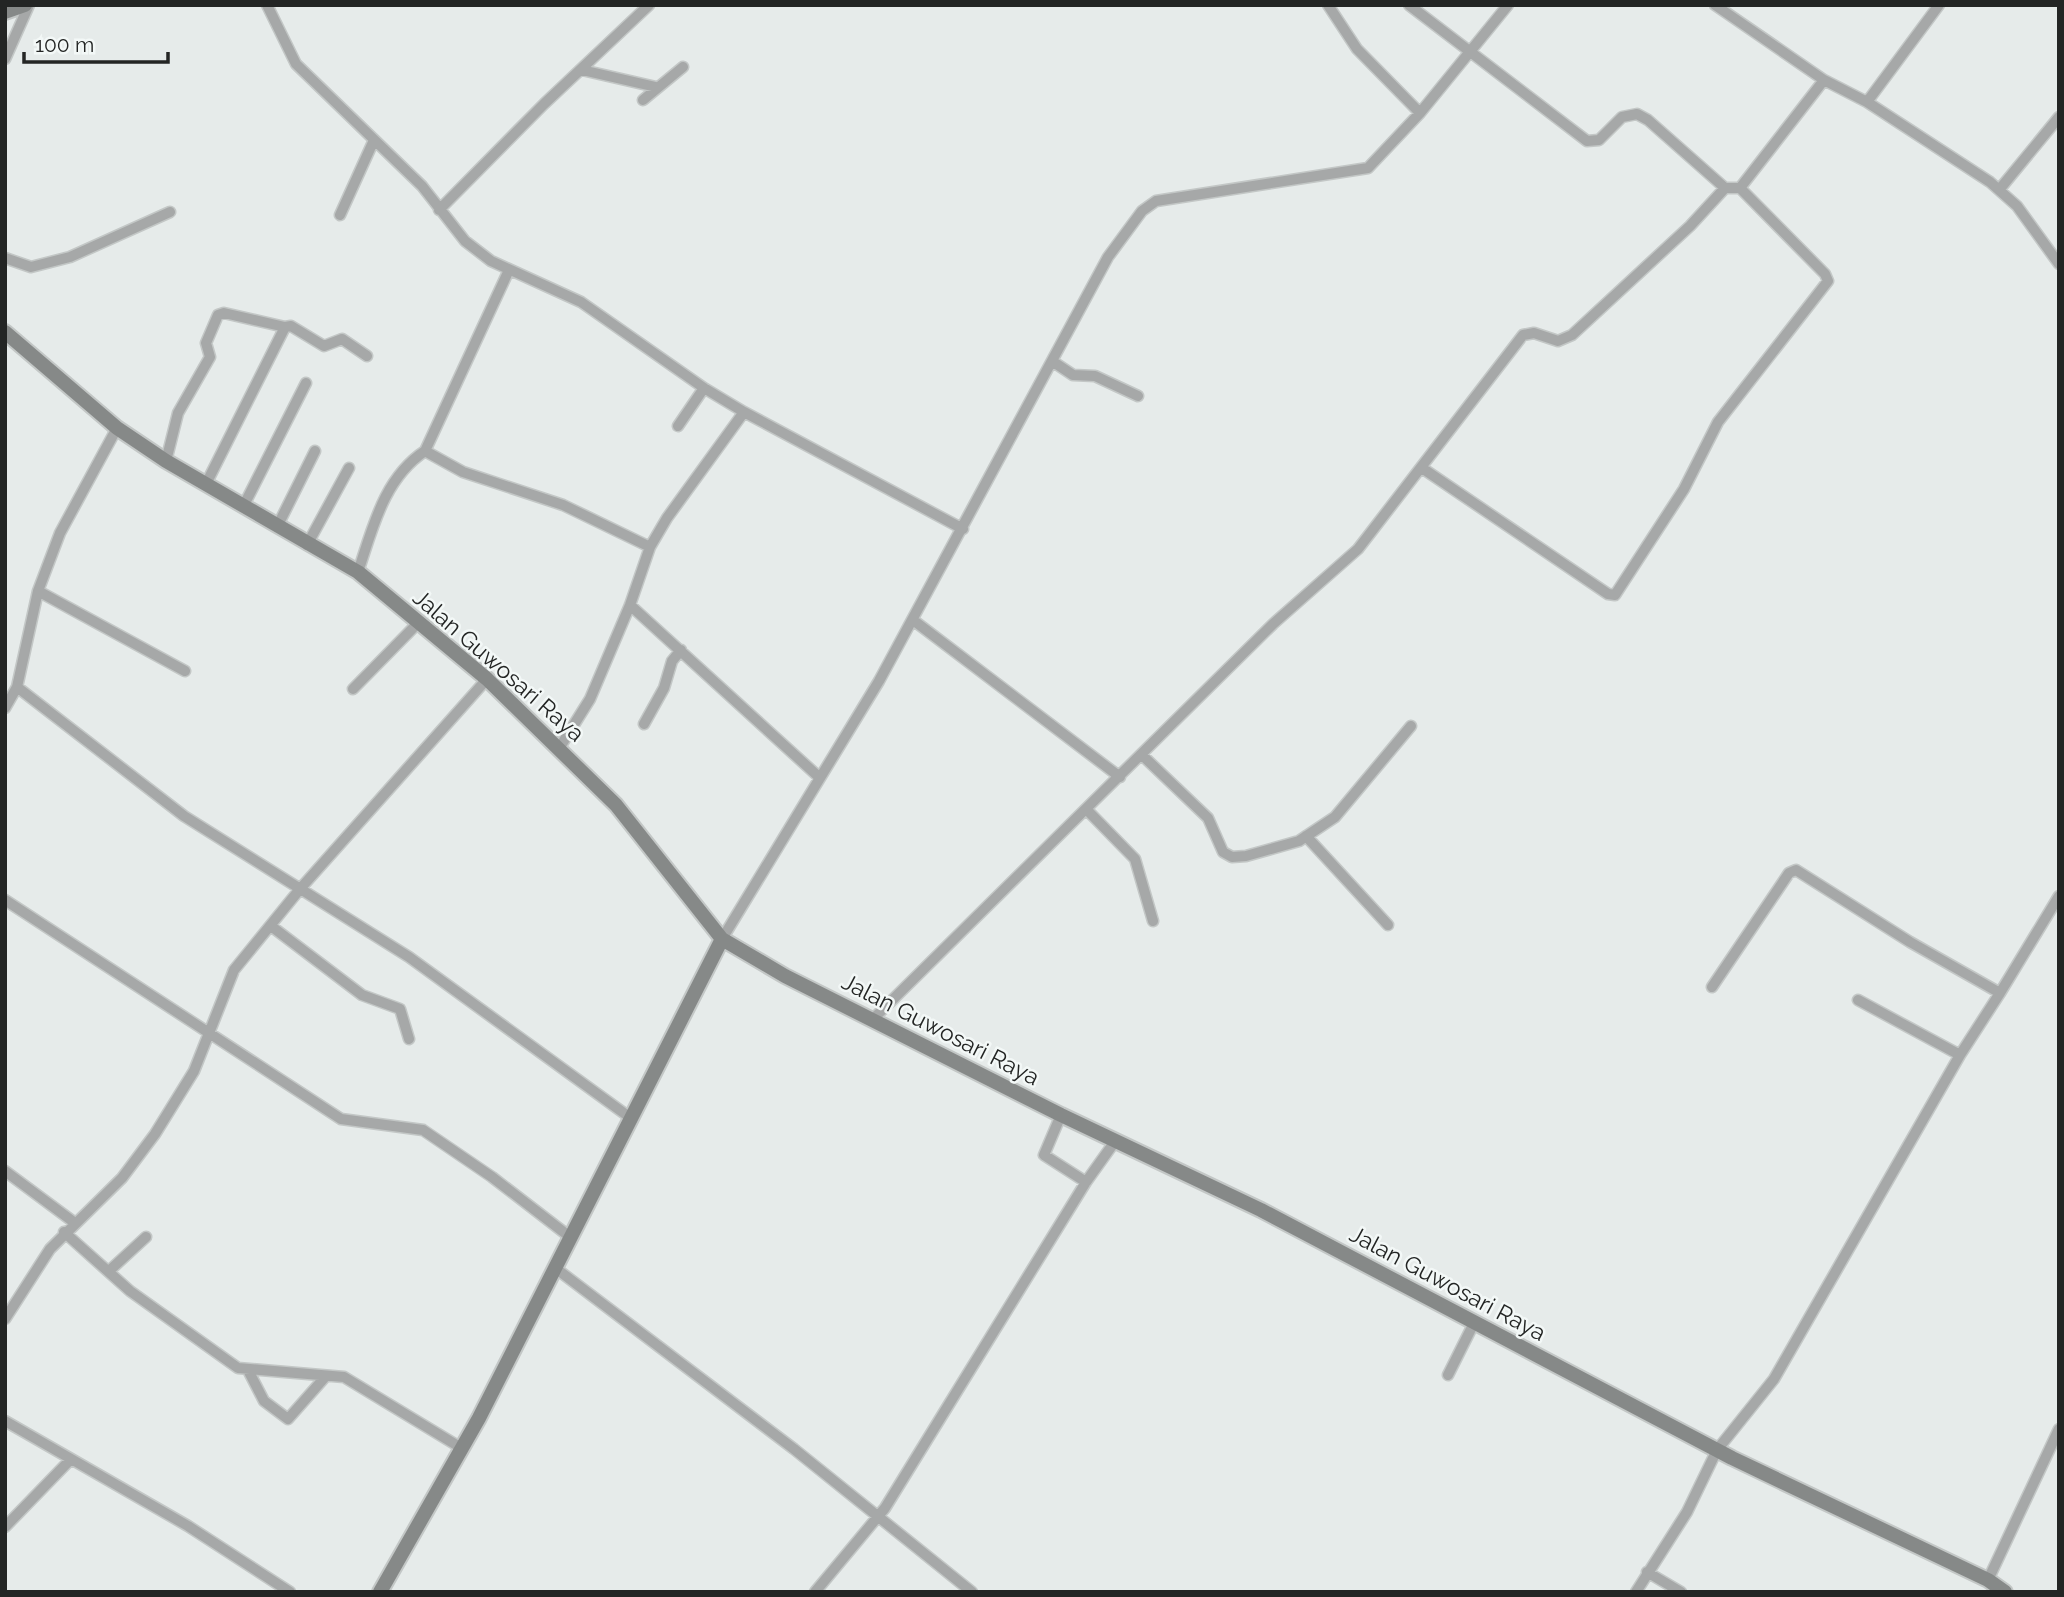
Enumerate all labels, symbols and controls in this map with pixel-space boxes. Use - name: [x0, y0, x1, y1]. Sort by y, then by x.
- scale bar: [24, 21, 168, 65]
- text: 100 m: [35, 32, 94, 57]
- street label: Jalan Guwosari Raya: [408, 583, 590, 747]
- street label: Jalan Guwosari Raya: [838, 968, 1044, 1090]
- street label: Jalan Guwosari Raya: [1345, 1220, 1551, 1346]

